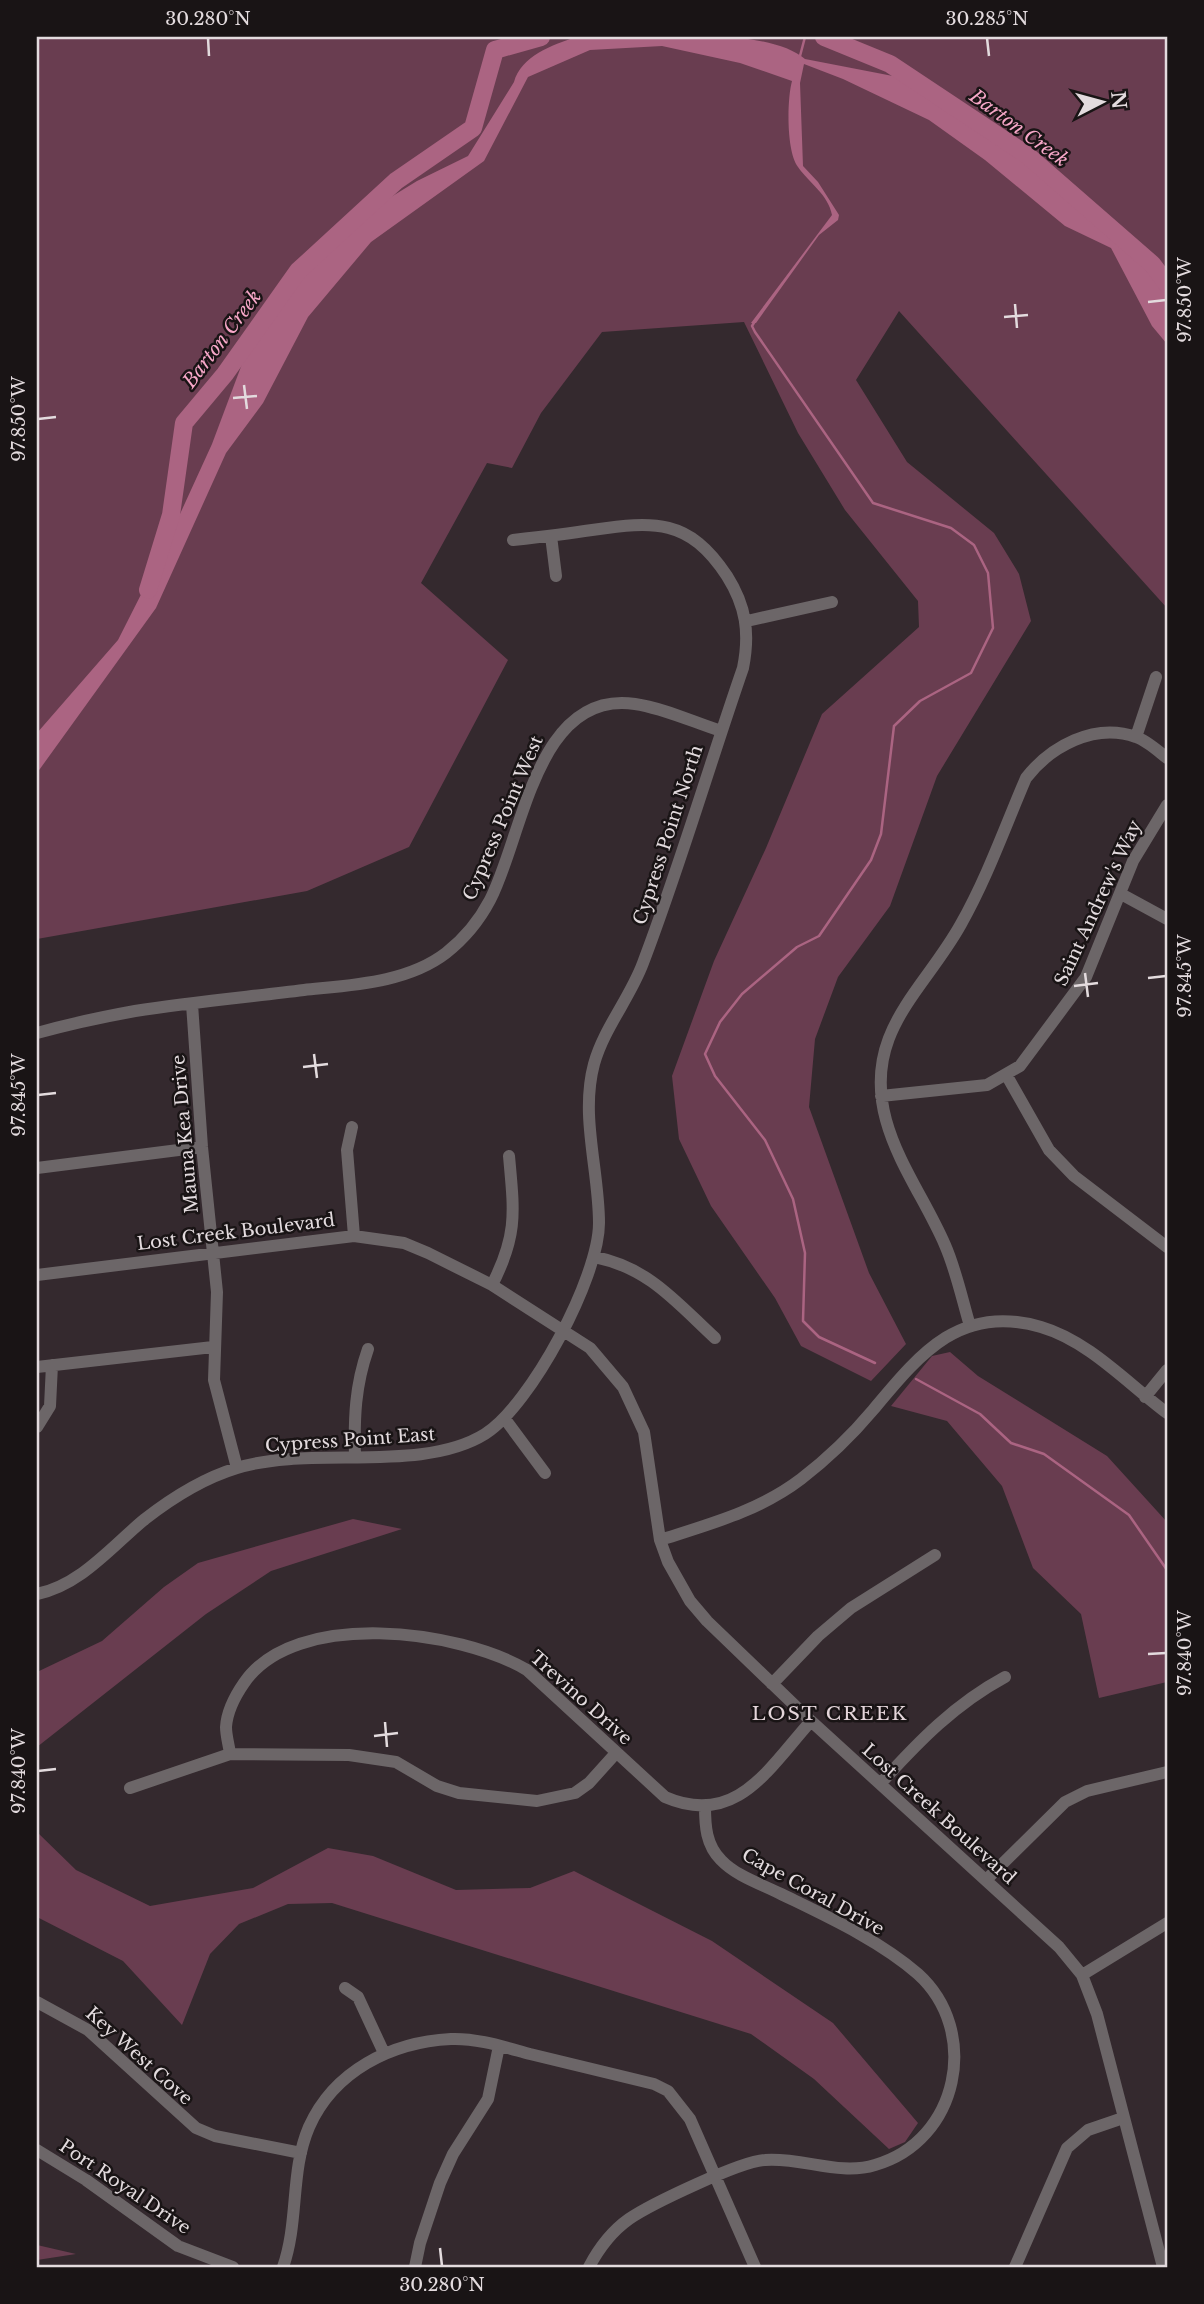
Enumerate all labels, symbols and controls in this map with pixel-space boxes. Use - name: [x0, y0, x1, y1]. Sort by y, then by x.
- text: 30.280°N: [165, 8, 251, 30]
- text: 30.285°N: [945, 8, 1029, 30]
- north arrow: [1068, 66, 1138, 136]
- water label: Barton Creek: [964, 84, 1073, 171]
- text: N: [1106, 90, 1131, 110]
- text: 97.850°W: [1174, 256, 1196, 343]
- water label: Barton Creek: [177, 286, 266, 393]
- text: 97.850°W: [8, 375, 30, 462]
- street label: Cypress Point West: [458, 732, 548, 904]
- street label: Cypress Point North: [629, 742, 707, 928]
- street label: Saint Andrew's Way: [1050, 816, 1146, 989]
- text: 97.845°W: [1174, 933, 1196, 1018]
- text: 97.845°W: [8, 1052, 30, 1137]
- street label: Mauna Kea Drive: [167, 1054, 203, 1214]
- street label: Lost Creek Boulevard: [136, 1209, 336, 1255]
- street label: Cypress Point East: [264, 1423, 436, 1457]
- text: 97.840°W: [1174, 1609, 1196, 1696]
- street label: Trevino Drive: [526, 1646, 636, 1750]
- district label: LOST CREEK: [752, 1702, 908, 1725]
- text: 97.840°W: [8, 1727, 30, 1814]
- street label: Lost Creek Boulevard: [858, 1739, 1020, 1889]
- street label: Cape Coral Drive: [738, 1844, 888, 1940]
- street label: Key West Cove: [81, 2002, 197, 2110]
- street label: Port Royal Drive: [55, 2135, 195, 2239]
- text: 30.280°N: [399, 2274, 485, 2296]

